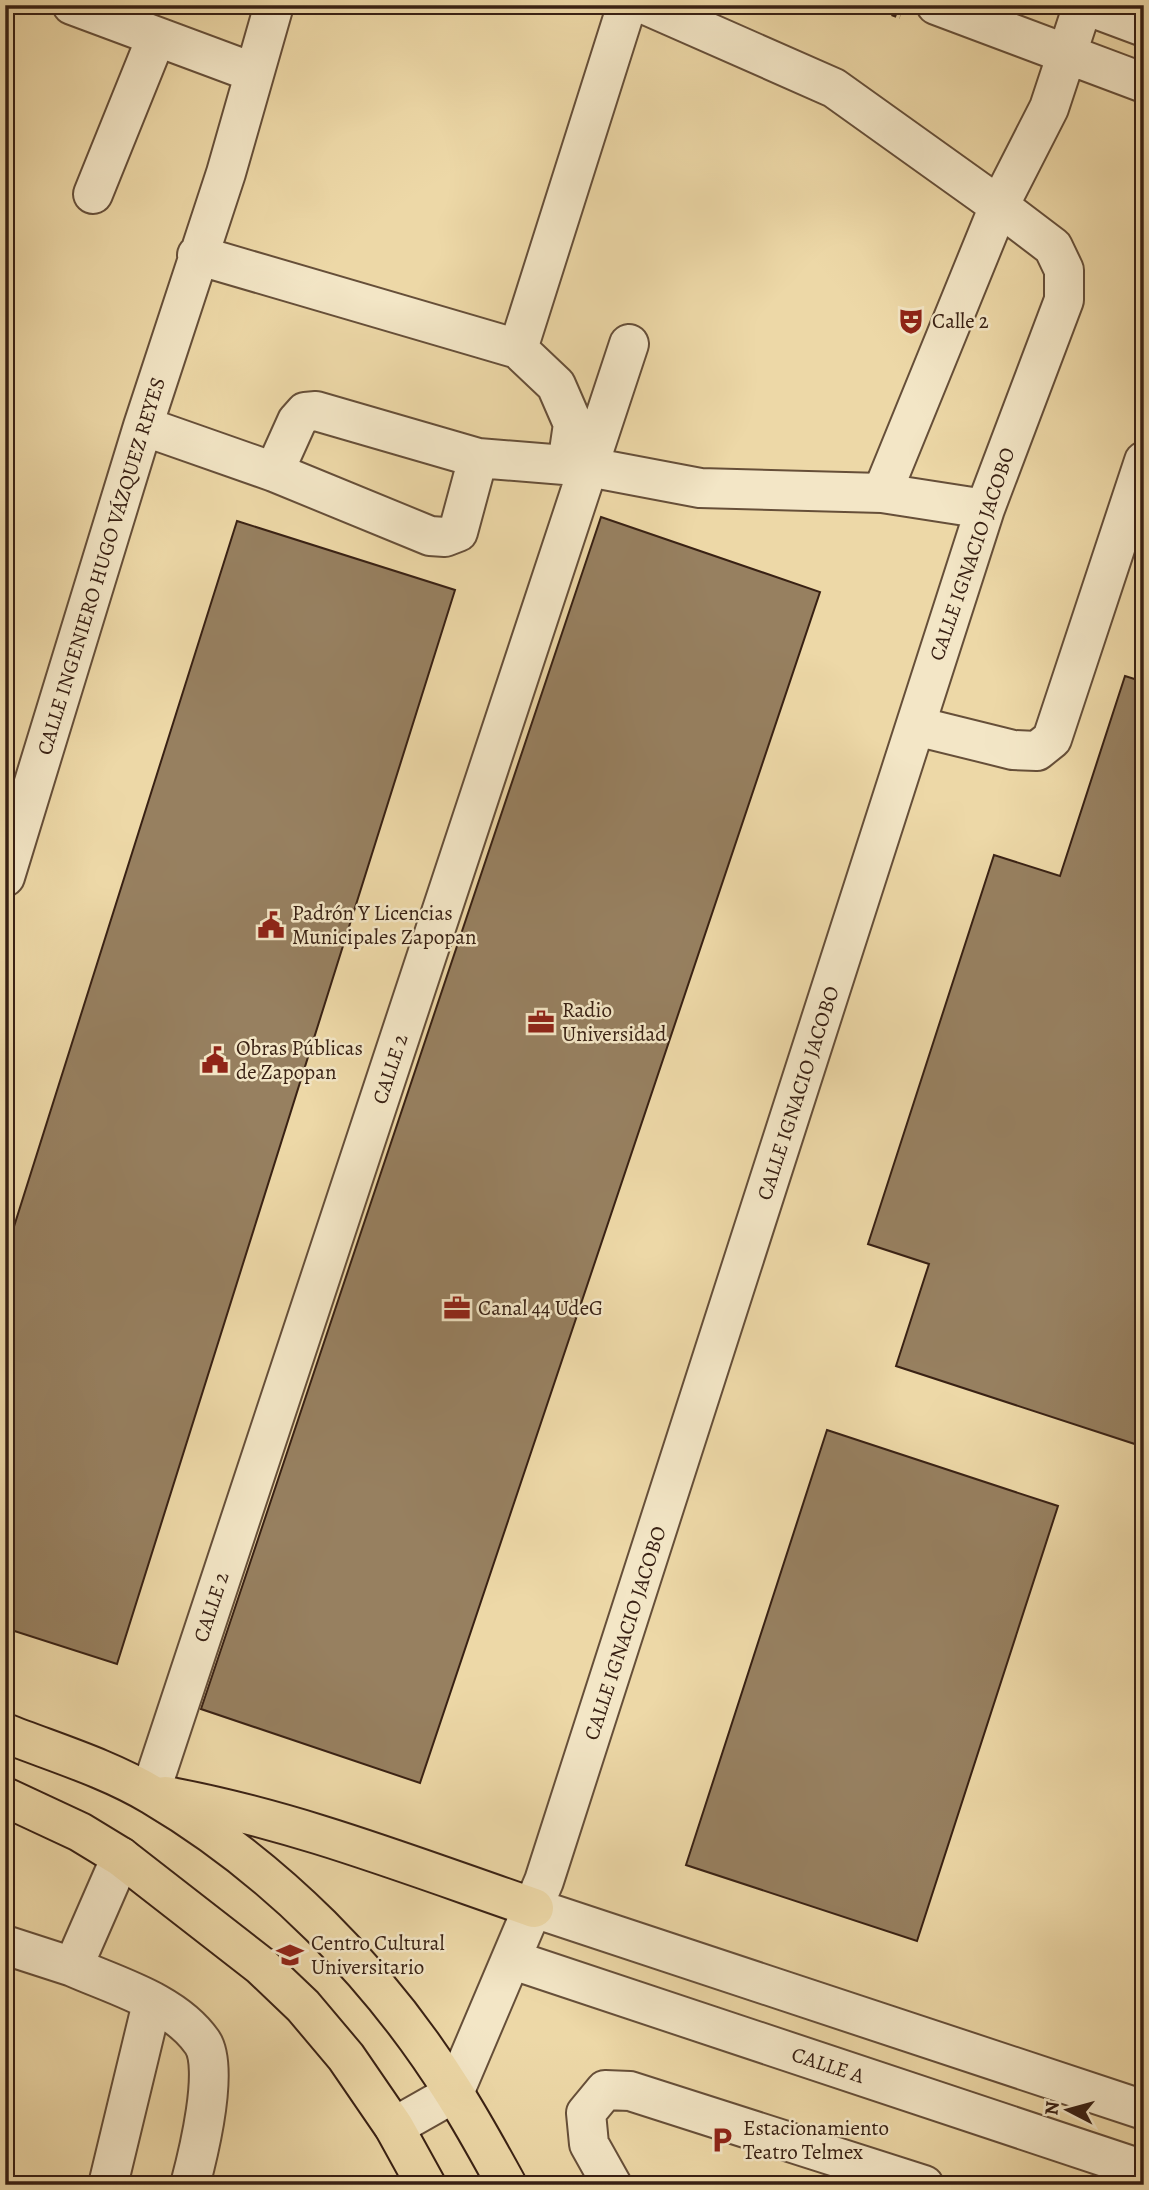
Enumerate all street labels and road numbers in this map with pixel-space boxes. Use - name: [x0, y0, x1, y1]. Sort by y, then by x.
- street label: CALLE INGENIERO HUGO VÁZQUEZ REYES: [30, 374, 172, 758]
- street label: CALLE IGNACIO JACOBO: [922, 444, 1022, 664]
- street label: CALLE IGNACIO JACOBO: [750, 982, 846, 1204]
- street label: CALLE 2: [365, 1030, 415, 1108]
- street label: CALLE IGNACIO JACOBO: [577, 1522, 673, 1744]
- street label: CALLE 2: [186, 1568, 236, 1646]
- street label: CALLE A: [788, 2040, 869, 2090]

